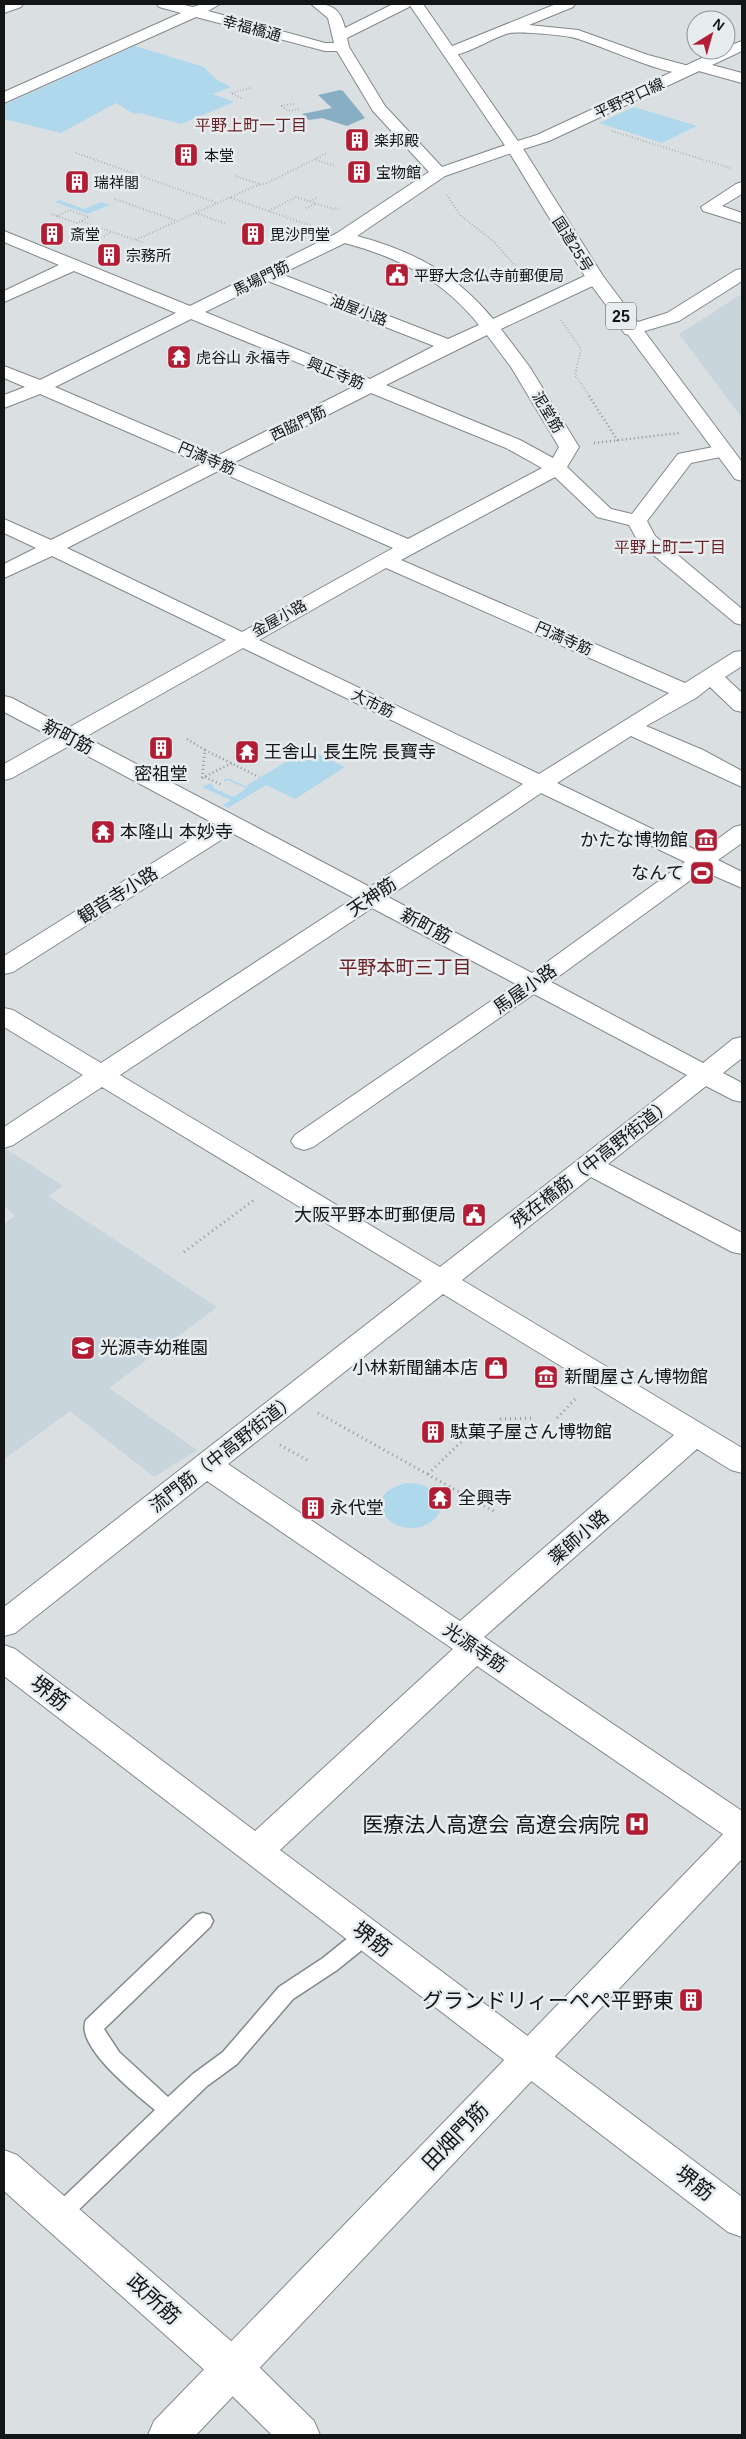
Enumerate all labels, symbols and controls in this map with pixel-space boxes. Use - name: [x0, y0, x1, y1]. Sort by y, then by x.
- north arrow: [686, 10, 736, 60]
- street label: 幸福橋通: [221, 12, 283, 44]
- text: N: [710, 15, 728, 34]
- street label: 平野守口線: [591, 74, 667, 122]
- district label: 平野上町一丁目: [195, 117, 307, 134]
- building icon: 楽邦殿: [344, 127, 370, 153]
- place label: 楽邦殿: [374, 132, 419, 149]
- building icon: 本堂: [173, 142, 199, 168]
- place label: 本堂: [204, 147, 234, 164]
- building icon: 宝物館: [346, 159, 372, 185]
- place label: 宝物館: [376, 164, 421, 181]
- building icon: 瑞祥閣: [64, 169, 90, 195]
- place label: 瑞祥閣: [94, 174, 139, 191]
- street label: 国道25号: [549, 213, 597, 275]
- building icon: 斎堂: [39, 221, 65, 247]
- building icon: 毘沙門堂: [240, 221, 266, 247]
- place label: 斎堂: [70, 226, 100, 243]
- place label: 毘沙門堂: [270, 226, 330, 243]
- building icon: 宗務所: [96, 242, 122, 268]
- place label: 宗務所: [126, 247, 171, 264]
- street label: 馬場門筋: [230, 257, 292, 299]
- public building icon: 平野大念仏寺前郵便局: [384, 262, 410, 288]
- place label: 平野大念仏寺前郵便局: [414, 267, 564, 284]
- street label: 油屋小路: [328, 291, 390, 329]
- road number: 25: [606, 302, 636, 330]
- temple icon: 虎谷山 永福寺: [166, 344, 192, 370]
- place label: 虎谷山 永福寺: [196, 349, 290, 366]
- street label: 興正寺筋: [305, 354, 367, 392]
- street label: 泥堂筋: [529, 388, 567, 436]
- street label: 西脇門筋: [267, 402, 329, 444]
- street label: 円満寺筋: [176, 438, 238, 478]
- district label: 平野上町二丁目: [614, 539, 726, 556]
- street label: 金屋小路: [249, 596, 309, 640]
- street label: 円満寺筋: [533, 618, 595, 658]
- street label: 大市筋: [349, 685, 397, 721]
- street label: 新町筋: [39, 716, 97, 758]
- building icon: 密祖堂: [148, 735, 174, 761]
- temple icon: 王舎山 長生院 長寶寺: [234, 739, 260, 765]
- place label: 王舎山 長生院 長寶寺: [264, 742, 436, 762]
- place label: 密祖堂: [134, 764, 188, 784]
- temple icon: 本隆山 本妙寺: [90, 819, 116, 845]
- place label: 本隆山 本妙寺: [120, 822, 233, 842]
- museum icon: かたな博物館: [693, 827, 719, 853]
- place label: かたな博物館: [580, 830, 688, 850]
- sports icon: なんて: [689, 860, 715, 886]
- street label: 観音寺小路: [75, 863, 161, 927]
- place label: なんて: [631, 863, 684, 883]
- street label: 天神筋: [344, 874, 400, 920]
- street label: 新町筋: [397, 904, 455, 948]
- district label: 平野本町三丁目: [338, 957, 472, 978]
- street label: 馬屋小路: [490, 960, 560, 1018]
- street label: 残在橋筋（中高野街道）: [508, 1094, 676, 1232]
- public building icon: 大阪平野本町郵便局: [461, 1202, 487, 1228]
- place label: 大阪平野本町郵便局: [294, 1205, 456, 1225]
- school or university icon: 光源寺幼稚園: [70, 1335, 96, 1361]
- place label: 光源寺幼稚園: [100, 1338, 208, 1358]
- shop icon: 小林新聞舗本店: [483, 1355, 509, 1381]
- place label: 小林新聞舗本店: [352, 1358, 478, 1378]
- museum icon: 新聞屋さん博物館: [533, 1364, 559, 1390]
- place label: 新聞屋さん博物館: [564, 1367, 708, 1387]
- street label: 流門筋（中高野街道）: [146, 1390, 300, 1516]
- building icon: 駄菓子屋さん博物館: [420, 1419, 446, 1445]
- place label: 駄菓子屋さん博物館: [450, 1422, 612, 1442]
- temple icon: 全興寺: [427, 1485, 453, 1511]
- place label: 全興寺: [458, 1488, 512, 1508]
- building icon: 永代堂: [300, 1495, 326, 1521]
- place label: 永代堂: [330, 1498, 384, 1518]
- street label: 薬師小路: [545, 1506, 613, 1568]
- street label: 光源寺筋: [440, 1620, 510, 1676]
- street label: 堺筋: [26, 1671, 74, 1715]
- hospital icon: 医療法人高遼会 高遼会病院: [624, 1811, 650, 1837]
- place label: 医療法人高遼会 高遼会病院: [362, 1813, 620, 1836]
- street label: 堺筋: [348, 1917, 396, 1961]
- building icon: グランドリィーぺぺ平野東: [678, 1987, 704, 2013]
- place label: グランドリィーぺぺ平野東: [422, 1989, 674, 2012]
- street label: 田畑門筋: [418, 2098, 492, 2174]
- street label: 堺筋: [671, 2161, 719, 2205]
- street label: 政所筋: [123, 2269, 185, 2329]

